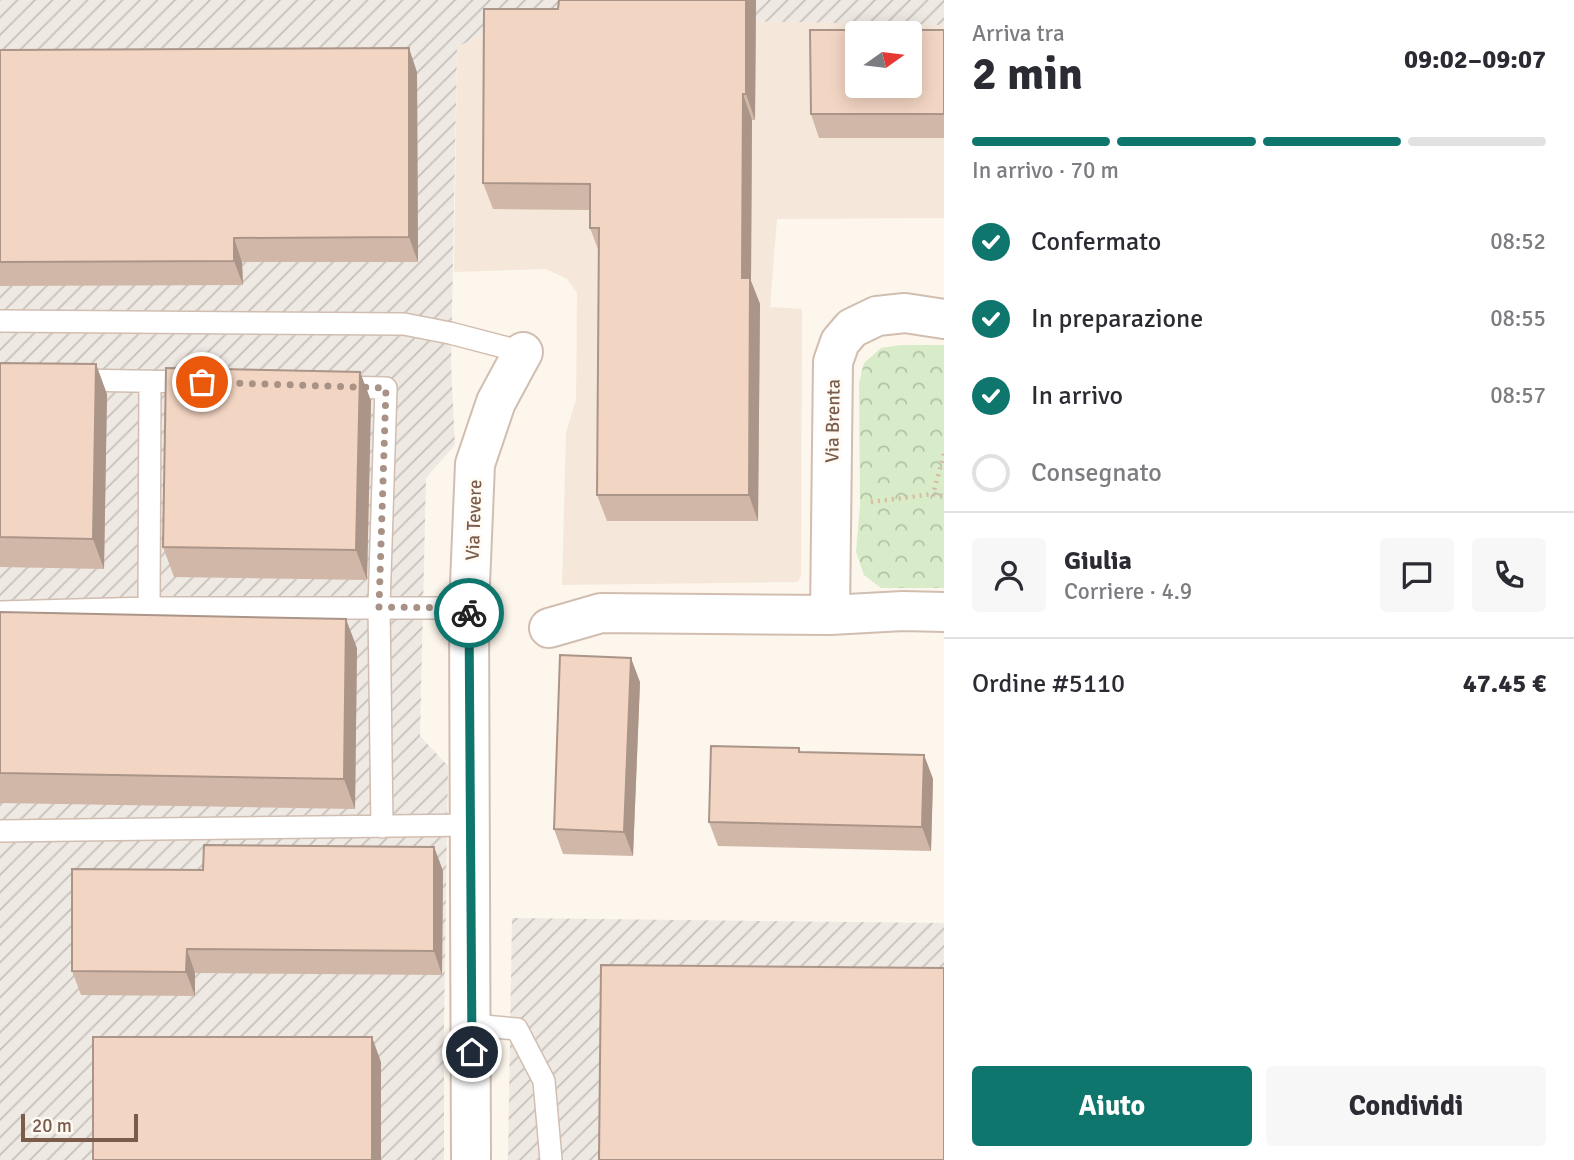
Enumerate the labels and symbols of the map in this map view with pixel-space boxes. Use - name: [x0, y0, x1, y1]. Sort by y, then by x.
- north arrow: [845, 21, 922, 98]
- pin: [172, 352, 232, 412]
- street label: Via Brenta: [820, 379, 846, 463]
- street label: Via Tevere: [461, 479, 487, 561]
- courier: [434, 578, 504, 648]
- pin: [442, 1022, 502, 1082]
- scale bar: [21, 1111, 138, 1143]

